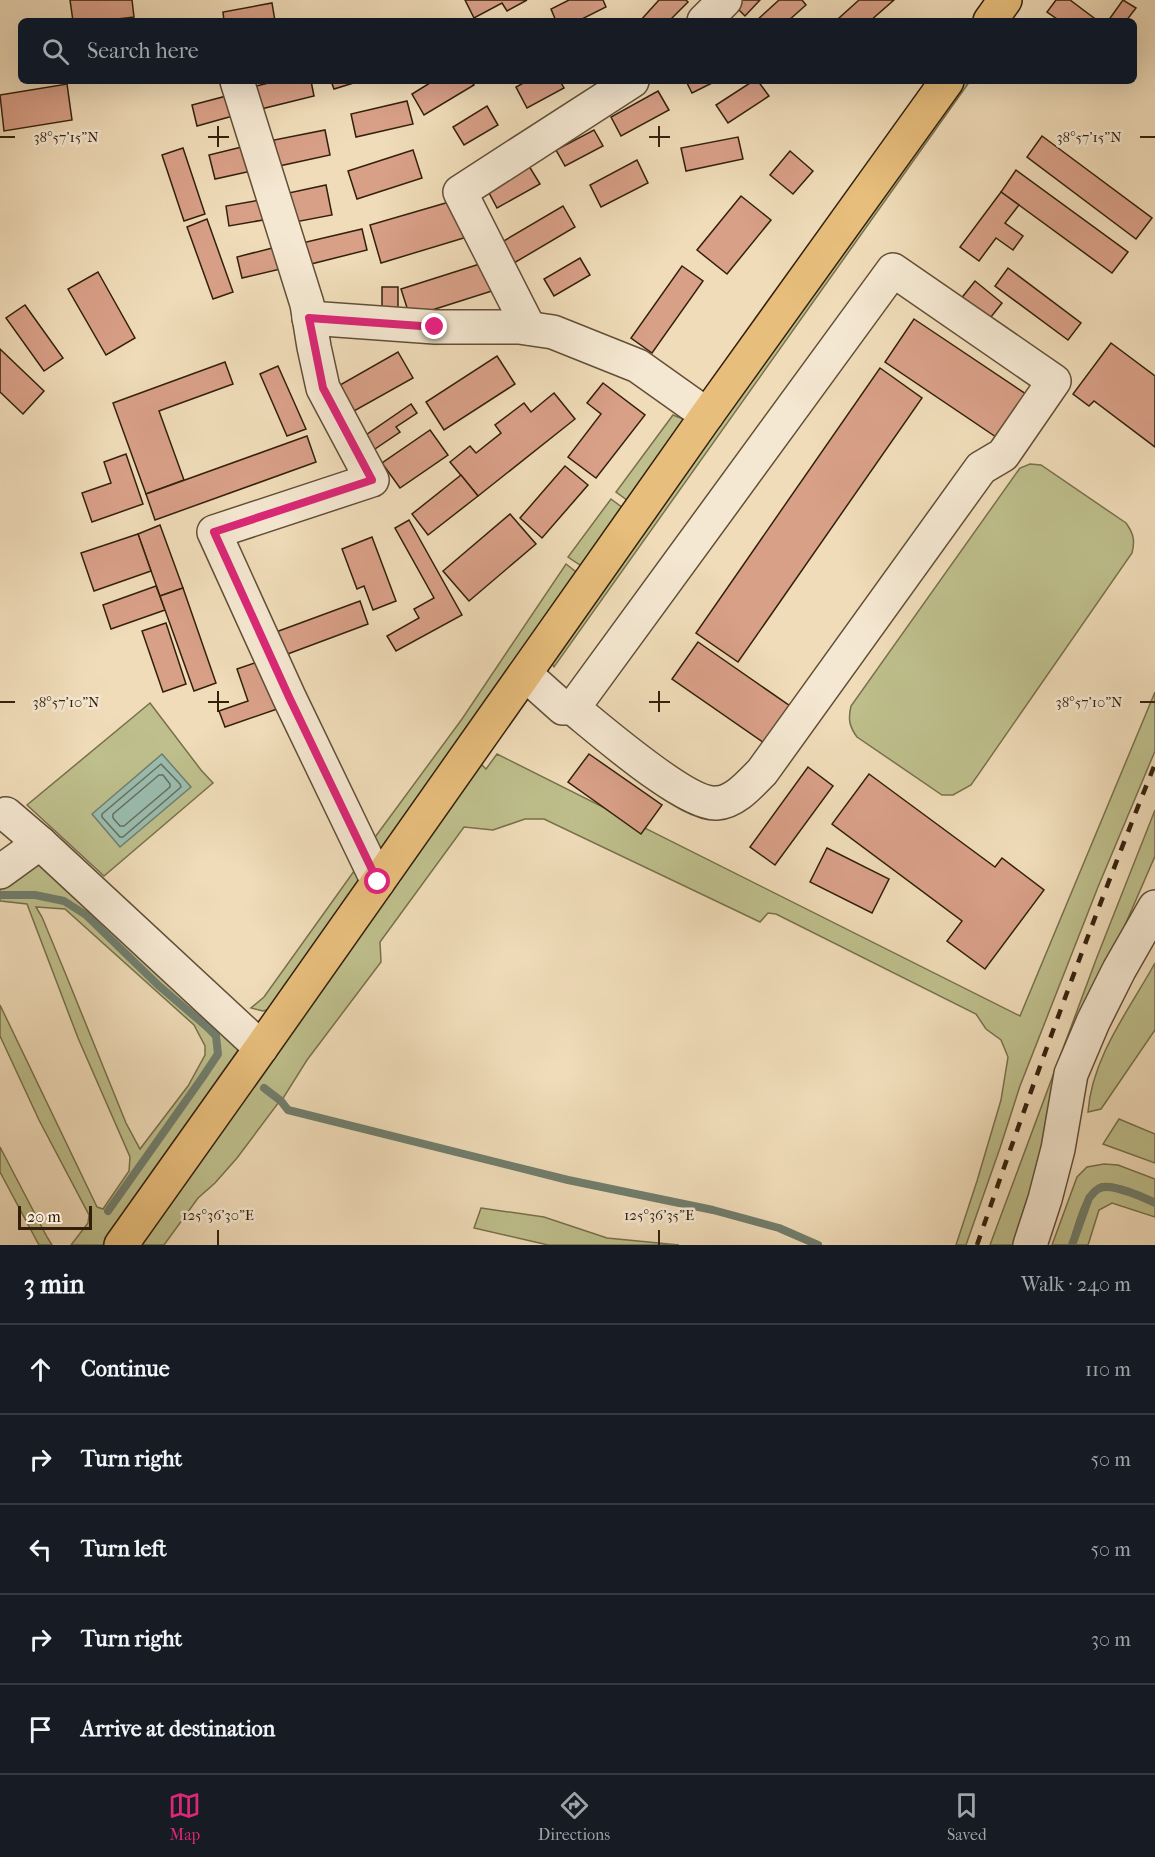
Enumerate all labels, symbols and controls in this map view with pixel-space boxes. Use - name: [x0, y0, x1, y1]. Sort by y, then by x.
- search box: [18, 18, 1137, 84]
- icon: search: [39, 35, 72, 68]
- text: Search here: [87, 38, 199, 64]
- text: 38°57'15"N: [33, 128, 99, 146]
- text: 38°57'15"N: [1056, 128, 1122, 146]
- route end: [421, 313, 447, 339]
- text: 38°57'10"N: [33, 693, 100, 711]
- text: 38°57'10"N: [1056, 693, 1123, 711]
- route start: [364, 868, 390, 894]
- scale bar: [18, 1203, 92, 1230]
- text: 125°36'30"E: [182, 1206, 254, 1224]
- text: 125°36'35"E: [624, 1206, 694, 1224]
- text: 20 m: [27, 1207, 61, 1226]
- text: 3 min: [24, 1269, 85, 1300]
- text: Walk · 240 m: [1021, 1273, 1131, 1296]
- icon: ahead: [24, 1353, 57, 1386]
- text: Continue: [81, 1356, 170, 1382]
- text: 110 m: [1085, 1358, 1131, 1381]
- icon: right: [24, 1443, 57, 1476]
- text: Turn right: [81, 1446, 182, 1472]
- text: 50 m: [1090, 1448, 1131, 1471]
- icon: left: [24, 1533, 57, 1566]
- text: Turn left: [81, 1536, 167, 1562]
- text: 50 m: [1090, 1538, 1131, 1561]
- icon: right: [24, 1623, 57, 1656]
- text: Turn right: [81, 1626, 182, 1652]
- text: 30 m: [1091, 1628, 1131, 1651]
- icon: arrive: [24, 1713, 57, 1746]
- text: Arrive at destination: [81, 1716, 275, 1742]
- tab: Map: [168, 1789, 201, 1844]
- tab: Directions: [538, 1789, 610, 1844]
- tab: Saved: [947, 1789, 987, 1844]

